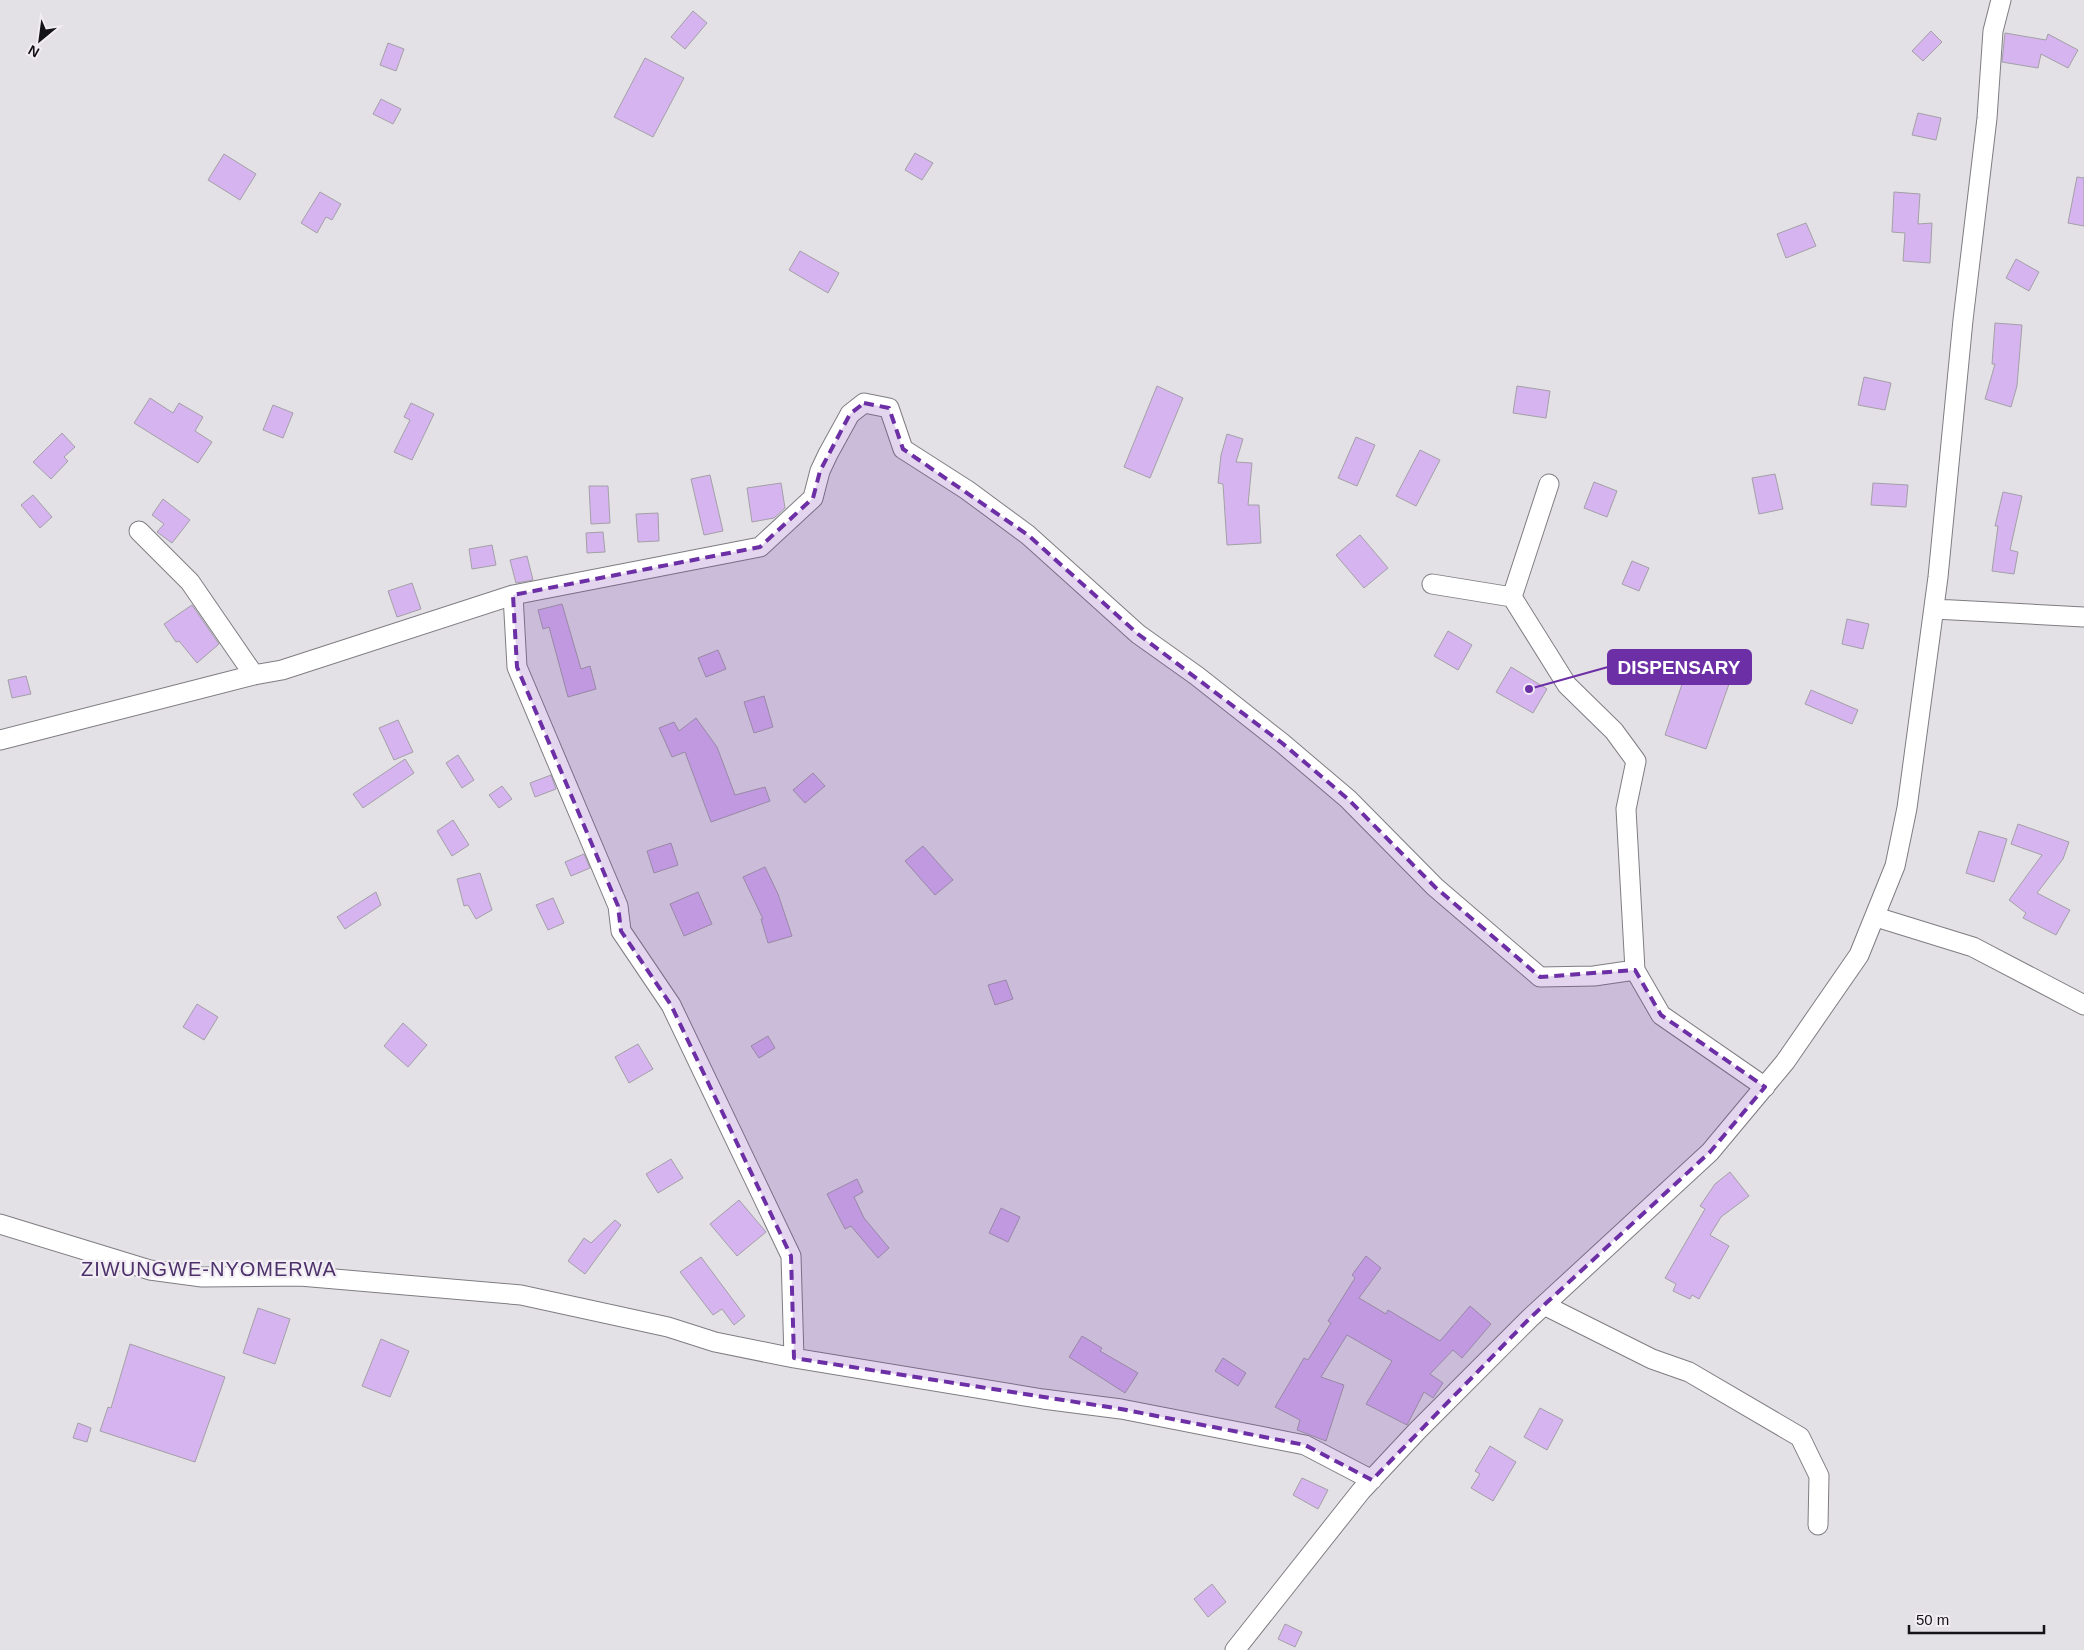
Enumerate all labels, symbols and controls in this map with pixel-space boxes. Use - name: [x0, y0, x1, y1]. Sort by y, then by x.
- north arrow: [15, 15, 65, 65]
- text: N: [25, 42, 42, 61]
- callout: DISPENSARY: [1608, 650, 1751, 684]
- text: DISPENSARY: [1618, 657, 1741, 678]
- district label: ZIWUNGWE-NYOMERWA: [81, 1258, 337, 1280]
- scale bar: [1909, 1602, 2044, 1634]
- text: 50 m: [1916, 1611, 1949, 1628]

